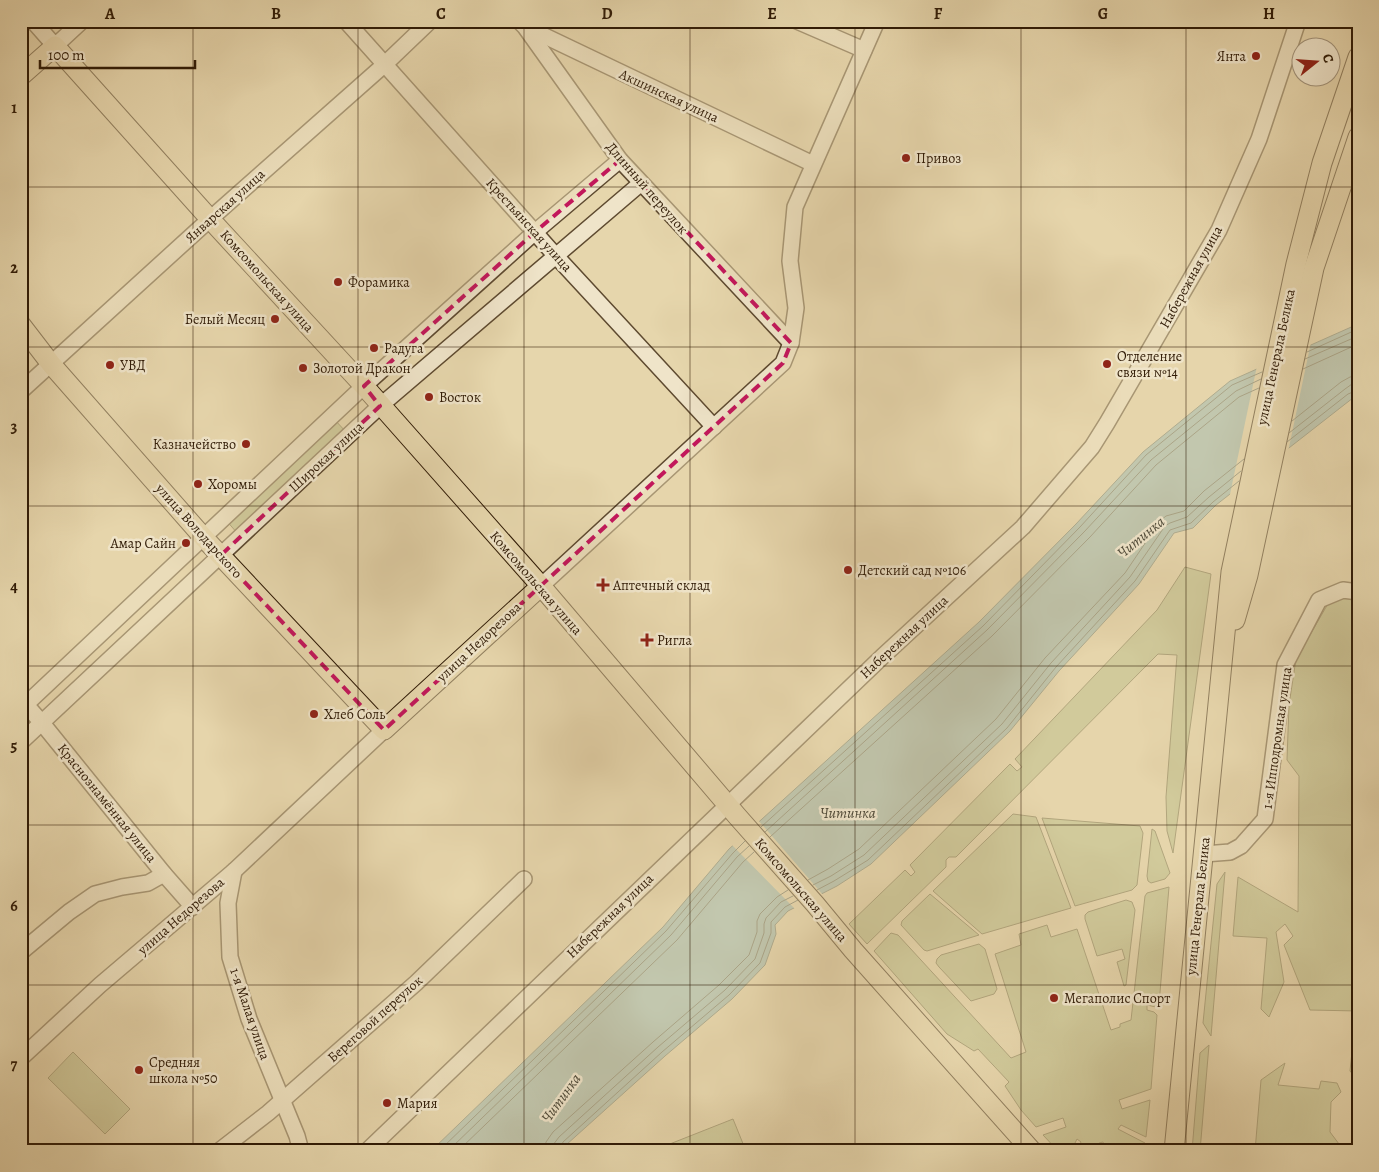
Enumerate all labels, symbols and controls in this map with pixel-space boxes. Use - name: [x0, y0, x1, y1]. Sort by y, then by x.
- text: A: [104, 3, 116, 25]
- text: B: [271, 3, 281, 25]
- text: C: [436, 3, 446, 25]
- text: D: [601, 3, 613, 25]
- text: E: [767, 3, 777, 25]
- text: F: [934, 3, 943, 25]
- text: G: [1098, 3, 1108, 25]
- text: H: [1263, 3, 1275, 25]
- scale bar: [40, 38, 195, 70]
- north arrow: [1292, 38, 1342, 88]
- text: 100 m: [48, 45, 85, 65]
- place label: Янта: [1217, 47, 1247, 66]
- marker: Янта: [1250, 50, 1262, 62]
- text: С: [1318, 51, 1338, 66]
- street label: Акшинская улица: [615, 64, 722, 128]
- text: 1: [11, 97, 17, 119]
- street label: Длинный переулок: [602, 138, 692, 238]
- place label: Привоз: [916, 149, 961, 168]
- marker: Привоз: [900, 152, 912, 164]
- street label: Январская улица: [181, 165, 270, 247]
- street label: Крестьянская улица: [482, 174, 577, 277]
- street label: Набережная улица: [1155, 222, 1227, 332]
- street label: Комсомольская улица: [216, 226, 319, 337]
- text: 2: [10, 257, 18, 279]
- place label: Форамика: [348, 273, 410, 292]
- marker: Форамика: [332, 276, 344, 288]
- street label: улица Генерала Белика: [1252, 287, 1300, 428]
- place label: Белый Месяц: [185, 310, 265, 329]
- marker: Белый Месяц: [269, 313, 281, 325]
- place label: Радуга: [384, 339, 424, 358]
- marker: Радуга: [368, 342, 380, 354]
- place label: Отделение связи №14: [1117, 347, 1182, 382]
- place label: УВД: [120, 356, 145, 375]
- marker: Отделение связи №14: [1101, 358, 1113, 370]
- marker: УВД: [104, 359, 116, 371]
- place label: Золотой Дракон: [313, 359, 411, 378]
- marker: Золотой Дракон: [297, 362, 309, 374]
- place label: Восток: [439, 388, 481, 407]
- marker: Восток: [423, 391, 435, 403]
- text: 3: [11, 416, 18, 438]
- street label: Широкая улица: [284, 417, 368, 497]
- place label: Казначейство: [153, 435, 236, 454]
- marker: Казначейство: [240, 438, 252, 450]
- place label: Хоромы: [208, 475, 257, 494]
- marker: Хоромы: [192, 478, 204, 490]
- street label: улица Володарского: [151, 479, 247, 583]
- water label: Читинка: [1113, 512, 1169, 562]
- street label: Комсомольская улица: [485, 527, 587, 640]
- place label: Амар Сайн: [110, 534, 176, 553]
- marker: Амар Сайн: [180, 537, 192, 549]
- place label: Детский сад №106: [858, 561, 966, 580]
- marker: Детский сад №106: [842, 564, 854, 576]
- text: 4: [10, 576, 18, 598]
- place label: Аптечный склад: [612, 576, 710, 595]
- marker: Аптечный склад: [597, 579, 609, 591]
- street label: Набережная улица: [856, 591, 953, 683]
- street label: улица Недорезова: [432, 597, 526, 687]
- place label: Ригла: [657, 631, 693, 650]
- marker: Ригла: [641, 634, 653, 646]
- street label: 1-я Ипподромная улица: [1258, 665, 1296, 810]
- place label: Хлеб Соль: [324, 705, 385, 724]
- marker: Хлеб Соль: [308, 708, 320, 720]
- text: 5: [11, 735, 18, 757]
- street label: Краснознамённая улица: [53, 739, 161, 867]
- water label: Читинка: [820, 803, 876, 823]
- street label: Комсомольская улица: [750, 834, 852, 947]
- street label: улица Генерала Белика: [1181, 836, 1215, 977]
- street label: Набережная улица: [562, 869, 658, 963]
- street label: улица Недорезова: [133, 873, 229, 960]
- text: 6: [10, 895, 18, 917]
- street label: 1-я Малая улица: [225, 965, 275, 1063]
- street label: Береговой переулок: [323, 971, 427, 1067]
- place label: Мегаполис Спорт: [1064, 989, 1170, 1008]
- marker: Мегаполис Спорт: [1048, 992, 1060, 1004]
- place label: Средняя школа №50: [149, 1053, 218, 1088]
- text: 7: [11, 1054, 18, 1076]
- marker: Средняя школа №50: [133, 1064, 145, 1076]
- water label: Читинка: [537, 1070, 585, 1126]
- place label: Мария: [397, 1094, 438, 1113]
- marker: Мария: [381, 1097, 393, 1109]

